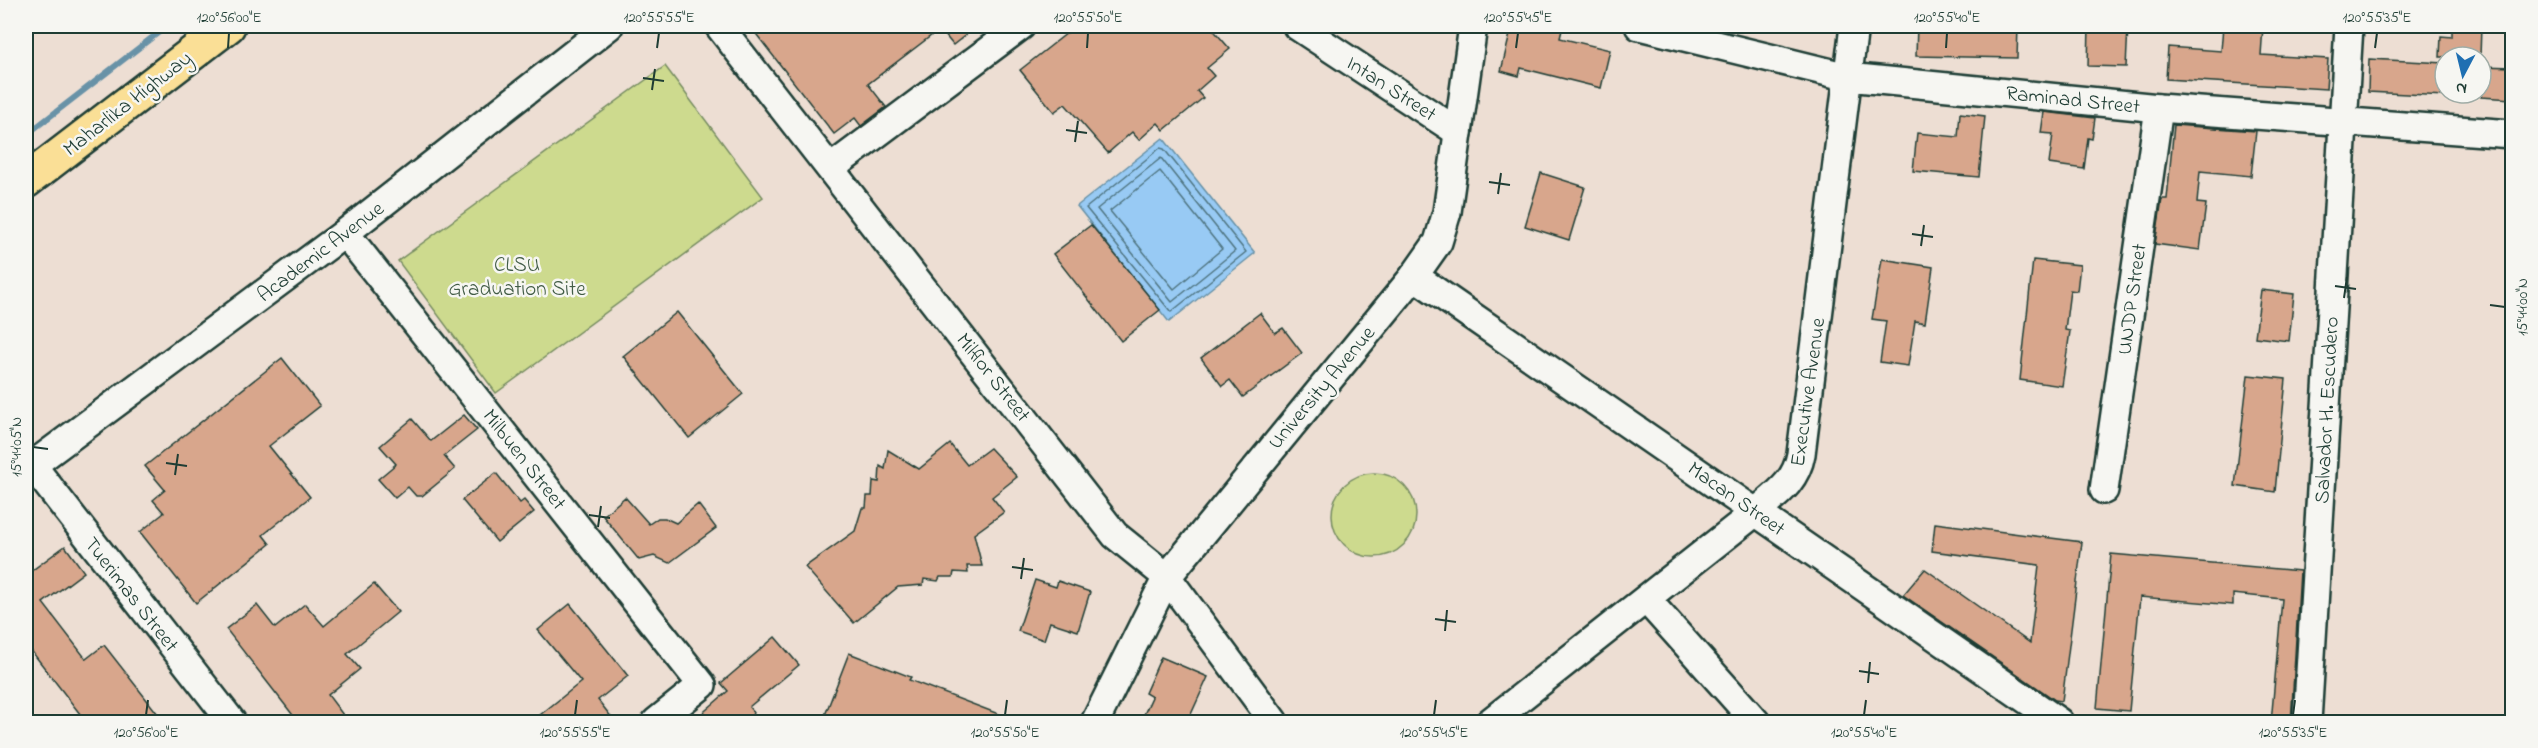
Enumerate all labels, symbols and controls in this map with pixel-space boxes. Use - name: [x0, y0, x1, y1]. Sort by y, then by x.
- text: 120°56'00"E: [196, 7, 262, 29]
- text: 120°55'55"E: [623, 7, 695, 29]
- text: 120°55'50"E: [1053, 7, 1123, 29]
- text: 120°55'45"E: [1484, 7, 1552, 29]
- text: 120°55'40"E: [1914, 7, 1980, 29]
- text: 120°55'35"E: [2343, 7, 2411, 29]
- street label: Maharlika Highway: [57, 45, 200, 166]
- north arrow: [2433, 45, 2493, 105]
- street label: Intan Street: [1340, 49, 1442, 130]
- text: N: [2454, 75, 2468, 100]
- street label: Raminad Street: [2004, 79, 2141, 123]
- street label: Academic Avenue: [251, 194, 391, 310]
- street label: UNDP Street: [2110, 242, 2156, 357]
- park label: CLSU Graduation Site: [448, 251, 586, 305]
- text: 15°44'00"N: [2512, 278, 2534, 336]
- street label: Executive Avenue: [1784, 315, 1834, 469]
- street label: Salvador H. Escudero: [2308, 316, 2348, 504]
- street label: University Avenue: [1262, 319, 1385, 458]
- street label: Milflor Street: [948, 327, 1037, 429]
- street label: Milbuen Street: [474, 403, 573, 517]
- text: 15°44'05"N: [6, 417, 28, 477]
- street label: Macan Street: [1681, 455, 1791, 544]
- street label: Tuerimas Street: [76, 531, 185, 659]
- text: 120°56'00"E: [113, 722, 179, 744]
- text: 120°55'55"E: [539, 722, 611, 744]
- text: 120°55'50"E: [970, 722, 1040, 744]
- text: 120°55'45"E: [1400, 722, 1468, 744]
- text: 120°55'40"E: [1831, 722, 1897, 744]
- text: 120°55'35"E: [2259, 722, 2327, 744]

